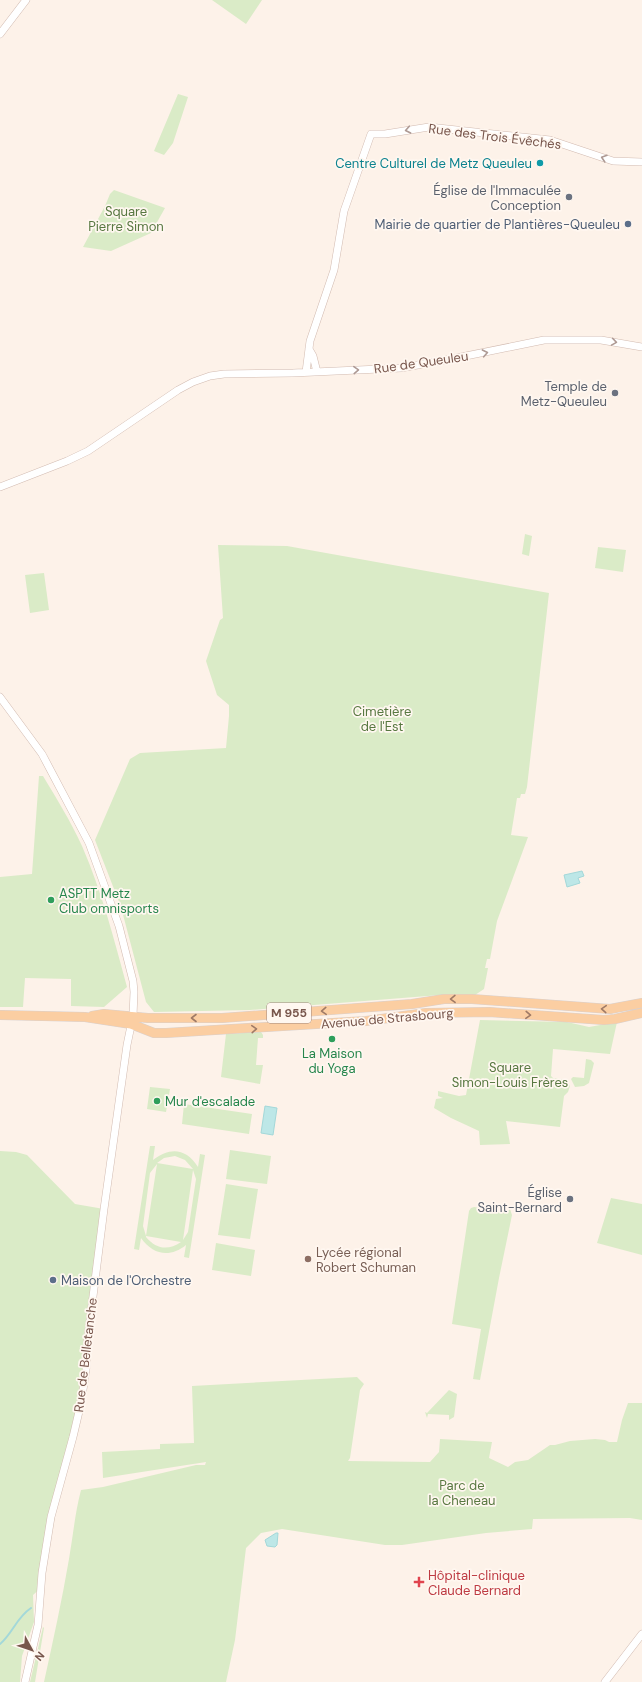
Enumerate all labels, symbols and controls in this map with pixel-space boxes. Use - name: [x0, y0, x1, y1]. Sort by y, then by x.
- street label: Rue des Trois Évêchés: [428, 119, 562, 153]
- one-way arrow: [404, 125, 411, 133]
- one-way arrow: [600, 154, 607, 163]
- place label: Centre Culturel de Metz Queuleu: [335, 155, 532, 172]
- marker: Centre Culturel de Metz Queuleu: [535, 158, 545, 168]
- place label: Église de l'Immaculée Conception: [433, 181, 561, 214]
- marker: Église de l'Immaculée Conception: [564, 192, 574, 202]
- park label: Square Pierre Simon: [88, 203, 164, 235]
- place label: Mairie de quartier de Plantières-Queuleu: [375, 216, 620, 233]
- marker: Mairie de quartier de Plantières-Queuleu: [623, 219, 633, 229]
- one-way arrow: [610, 337, 617, 346]
- street label: Rue de Queuleu: [373, 347, 469, 378]
- one-way arrow: [482, 349, 488, 358]
- one-way arrow: [353, 366, 359, 375]
- place label: Temple de Metz-Queuleu: [521, 378, 607, 410]
- marker: Temple de Metz-Queuleu: [610, 388, 620, 398]
- park label: Cimetière de l'Est: [353, 703, 411, 735]
- place label: ASPTT Metz Club omnisports: [59, 885, 159, 917]
- marker: ASPTT Metz Club omnisports: [46, 895, 56, 905]
- one-way arrow: [450, 995, 456, 1003]
- road number: M 955: [267, 1003, 311, 1023]
- street label: Avenue de Strasbourg: [320, 1004, 454, 1033]
- one-way arrow: [601, 1004, 607, 1013]
- one-way arrow: [321, 1006, 327, 1015]
- one-way arrow: [525, 1010, 531, 1019]
- one-way arrow: [191, 1014, 197, 1022]
- one-way arrow: [251, 1024, 257, 1033]
- marker: La Maison du Yoga: [327, 1034, 337, 1044]
- place label: La Maison du Yoga: [302, 1045, 362, 1077]
- park label: Square Simon-Louis Frères: [452, 1059, 568, 1091]
- place label: Mur d'escalade: [165, 1093, 255, 1110]
- marker: Mur d'escalade: [152, 1096, 162, 1106]
- place label: Église Saint-Bernard: [477, 1183, 562, 1216]
- marker: Église Saint-Bernard: [565, 1194, 575, 1204]
- place label: Lycée régional Robert Schuman: [316, 1244, 416, 1276]
- marker: Lycée régional Robert Schuman: [303, 1254, 313, 1264]
- place label: Maison de l'Orchestre: [61, 1272, 191, 1289]
- marker: Maison de l'Orchestre: [48, 1275, 58, 1285]
- street label: Rue de Belletanche: [70, 1297, 101, 1413]
- park label: Parc de la Cheneau: [429, 1477, 495, 1509]
- place label: Hôpital-clinique Claude Bernard: [428, 1567, 525, 1599]
- marker: Hôpital-clinique Claude Bernard: [413, 1576, 425, 1588]
- north arrow: [12, 1630, 52, 1670]
- text: N: [32, 1649, 48, 1664]

